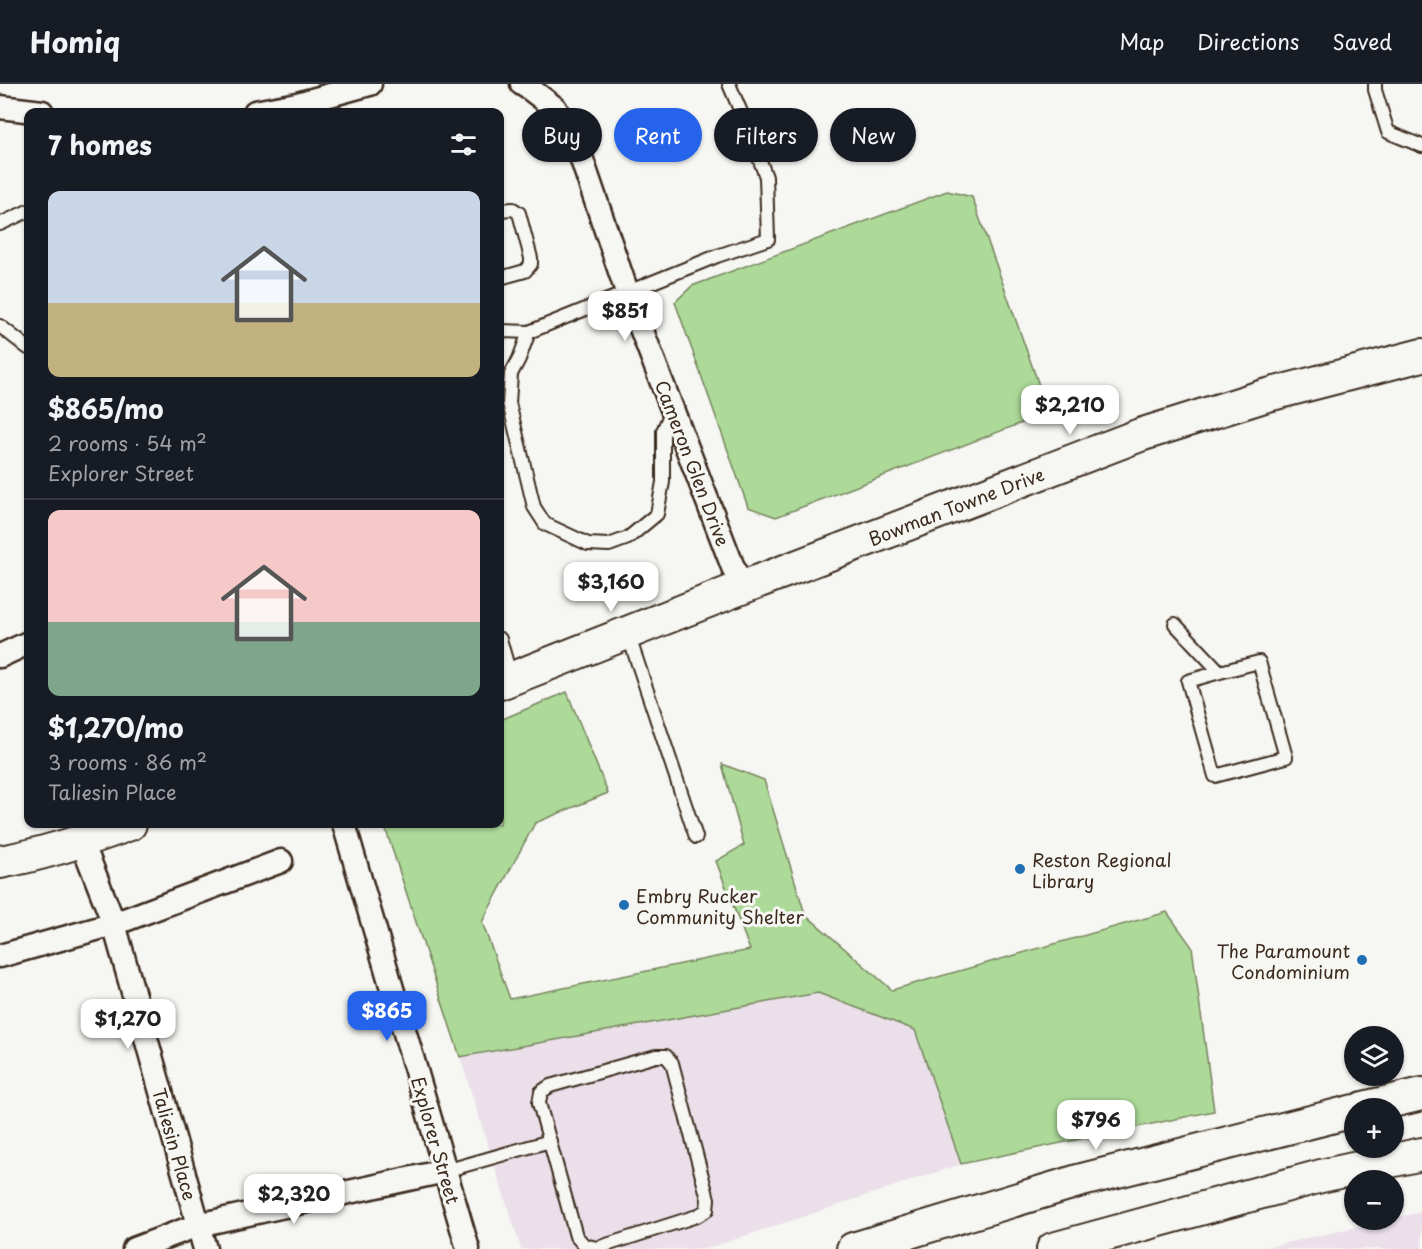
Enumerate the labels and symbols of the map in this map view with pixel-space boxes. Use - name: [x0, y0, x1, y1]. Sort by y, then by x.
- pin: $851: [589, 291, 661, 342]
- street label: Cameron Glen Drive: [649, 376, 737, 550]
- pin: $2,210: [1021, 385, 1119, 436]
- street label: Bowman Towne Drive: [864, 460, 1048, 552]
- pin: $3,160: [562, 562, 660, 613]
- place label: Reston Regional Library: [1032, 846, 1171, 894]
- marker: Reston Regional Library: [1013, 862, 1027, 876]
- place label: Embry Rucker Community Shelter: [636, 882, 804, 930]
- marker: Embry Rucker Community Shelter: [617, 898, 631, 912]
- place label: The Paramount Condominium: [1217, 937, 1350, 985]
- marker: The Paramount Condominium: [1355, 953, 1369, 967]
- pin: $865: [351, 991, 423, 1042]
- pin: $1,270: [79, 999, 177, 1050]
- street label: Explorer Street: [405, 1073, 467, 1207]
- street label: Taliesin Place: [146, 1085, 204, 1203]
- pin: $796: [1060, 1100, 1132, 1151]
- pin: $2,320: [245, 1174, 343, 1225]

